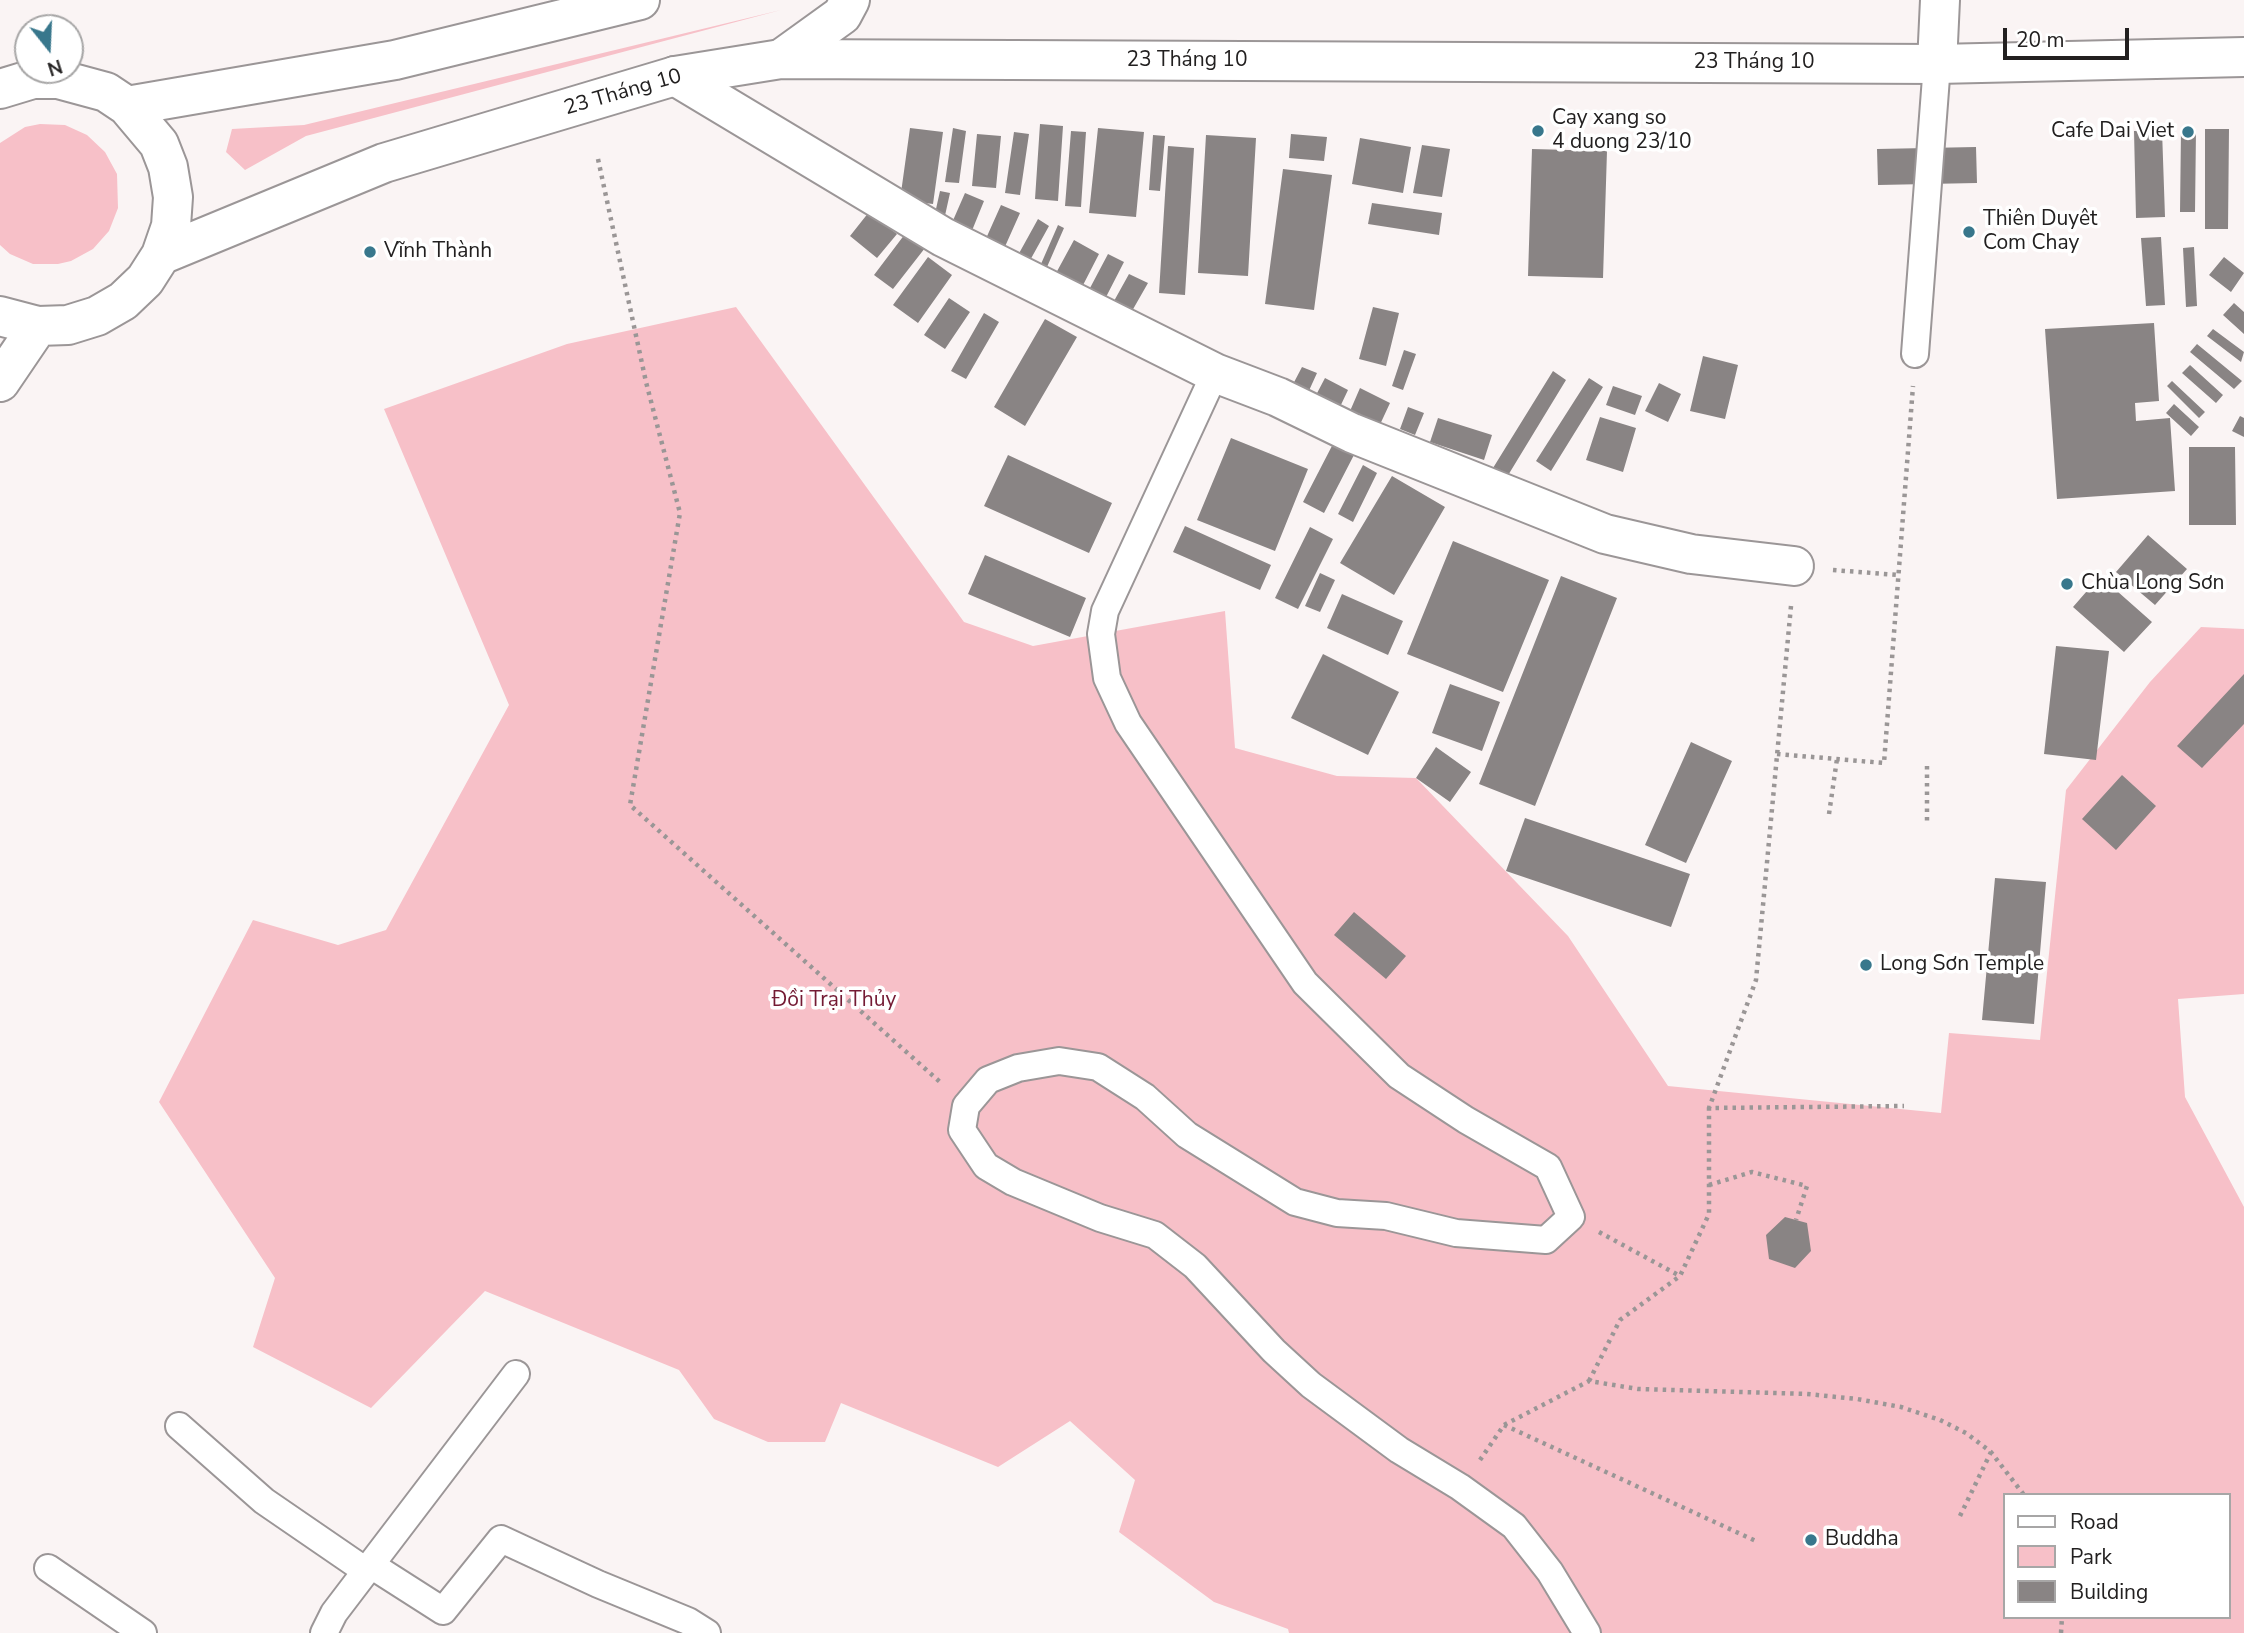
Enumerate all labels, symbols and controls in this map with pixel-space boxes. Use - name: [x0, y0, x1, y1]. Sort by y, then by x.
- north arrow: [14, 14, 84, 84]
- scale bar: [2006, 14, 2132, 58]
- text: 20 m: [2016, 26, 2065, 54]
- street label: 23 Tháng 10: [1126, 48, 1248, 74]
- street label: 23 Tháng 10: [1693, 50, 1815, 76]
- text: N: [44, 53, 66, 82]
- street label: 23 Tháng 10: [561, 64, 685, 122]
- place label: Cay xang so 4 duong 23/10: [1552, 106, 1692, 156]
- place label: Cafe Dai Viet: [2051, 119, 2174, 145]
- marker: Cay xang so 4 duong 23/10: [1530, 123, 1546, 139]
- marker: Cafe Dai Viet: [2180, 124, 2196, 140]
- place label: Thiên Duyêt Com Chay: [1983, 207, 2097, 257]
- marker: Thiên Duyêt Com Chay: [1961, 224, 1977, 240]
- place label: Vĩnh Thành: [384, 239, 492, 265]
- marker: Vĩnh Thành: [362, 244, 378, 260]
- place label: Chùa Long Sơn: [2081, 571, 2224, 597]
- marker: Chùa Long Sơn: [2059, 576, 2075, 592]
- place label: Long Sơn Temple: [1880, 952, 2044, 978]
- marker: Long Sơn Temple: [1858, 957, 1874, 973]
- park label: Đồi Trại Thủy: [772, 988, 896, 1014]
- legend: [2002, 1493, 2230, 1619]
- text: Road: [2070, 1508, 2119, 1536]
- place label: Buddha: [1825, 1527, 1899, 1553]
- marker: Buddha: [1803, 1532, 1819, 1548]
- text: Park: [2070, 1543, 2112, 1571]
- text: Building: [2070, 1578, 2148, 1606]

